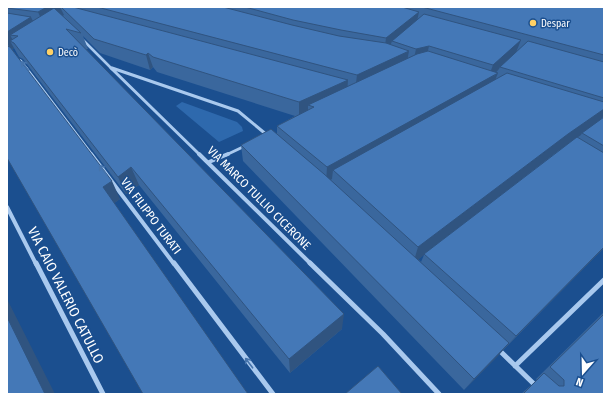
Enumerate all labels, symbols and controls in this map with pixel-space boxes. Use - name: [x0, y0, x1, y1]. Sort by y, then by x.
- marker: Despar: [528, 18, 538, 28]
- place label: Despar: [541, 18, 570, 30]
- marker: Decò: [45, 47, 55, 57]
- place label: Decò: [58, 47, 78, 59]
- one-way arrow: [21, 61, 29, 72]
- street label: VIA MARCO TULLIO CICERONE: [204, 143, 314, 253]
- one-way arrow: [99, 164, 108, 175]
- street label: VIA FILIPPO TURATI: [118, 175, 184, 257]
- street label: VIA CAIO VALERIO CATULLO: [24, 224, 108, 367]
- north arrow: [563, 353, 603, 393]
- one-way arrow: [245, 357, 254, 368]
- text: N: [574, 375, 585, 389]

